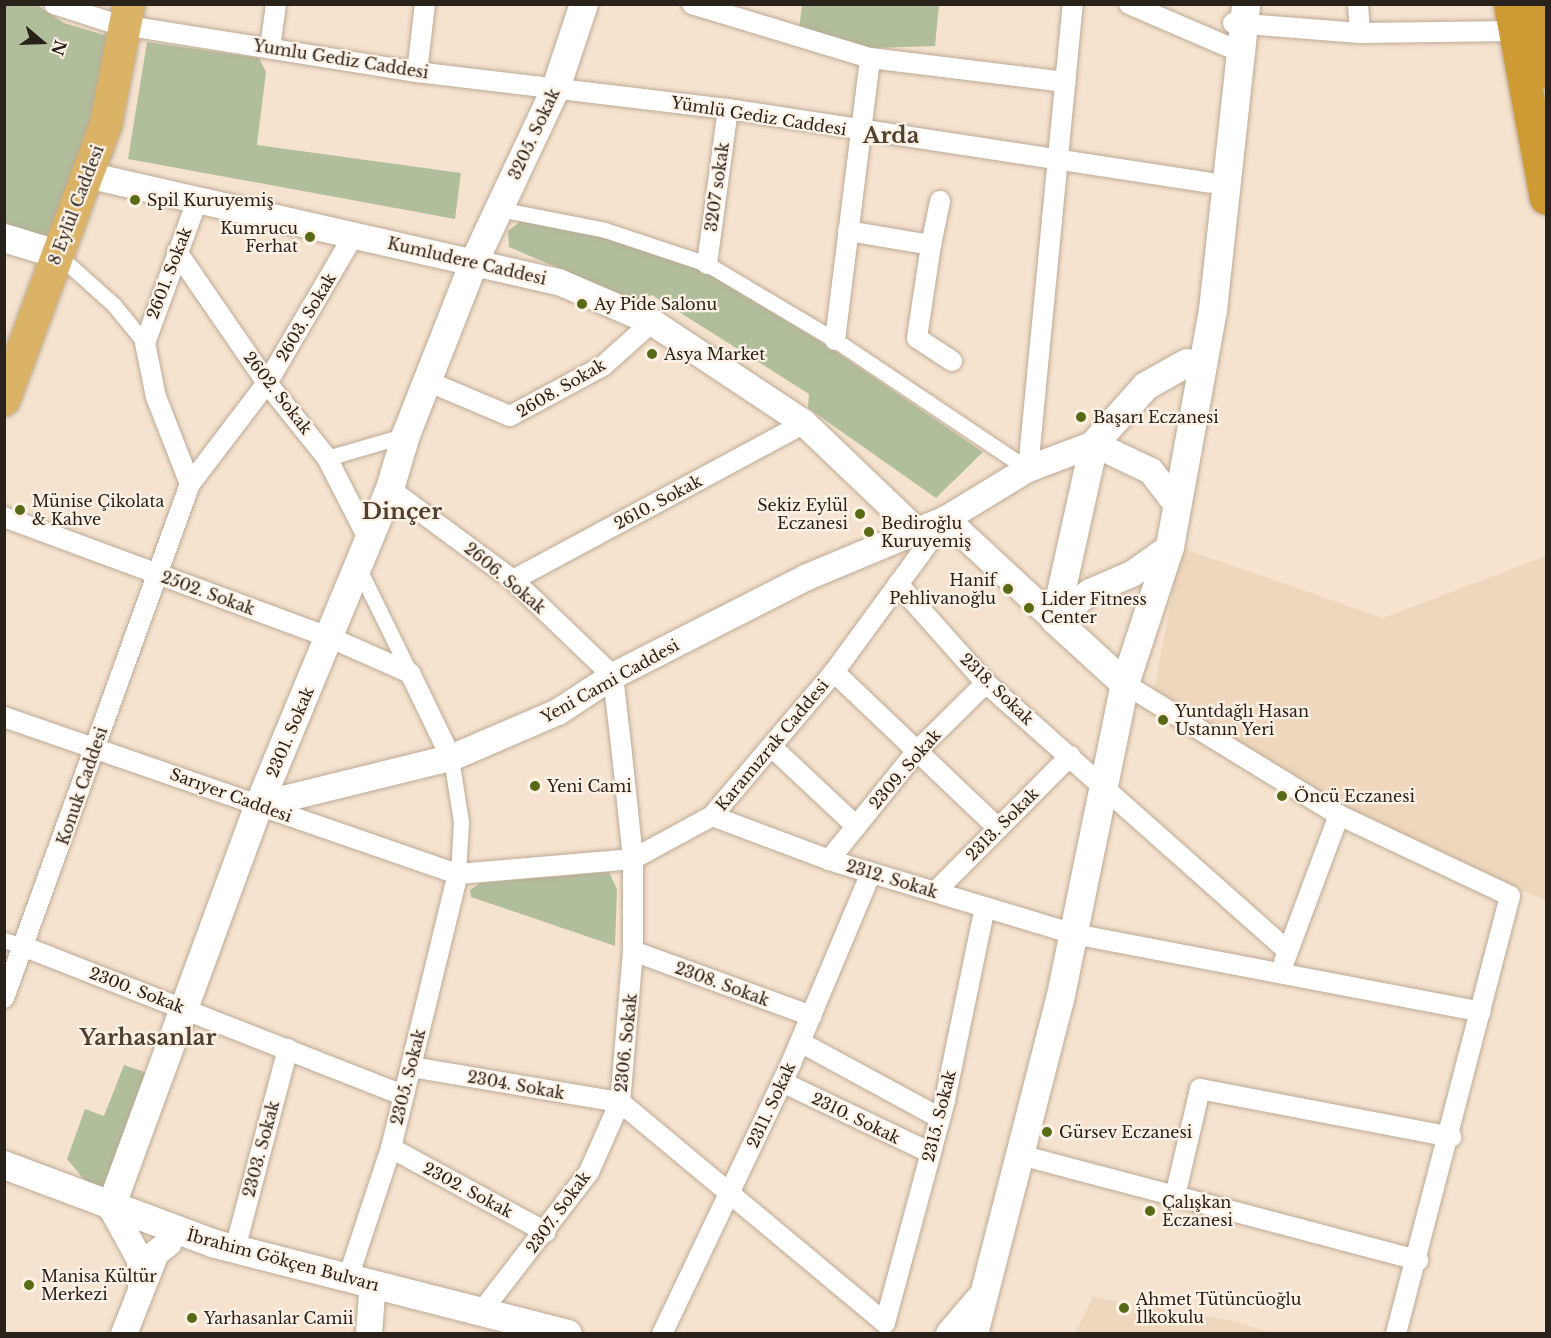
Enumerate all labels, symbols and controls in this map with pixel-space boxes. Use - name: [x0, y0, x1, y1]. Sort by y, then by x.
- north arrow: [12, 12, 72, 72]
- street label: Yumlu Gediz Caddesi: [252, 36, 430, 82]
- text: N: [47, 37, 71, 58]
- street label: 3205. Sokak: [505, 85, 563, 183]
- street label: Yümlü Gediz Caddesi: [670, 93, 848, 139]
- district label: Arda: [863, 123, 919, 149]
- street label: 3207 sokak: [701, 141, 733, 233]
- street label: 8 Eylül Caddesi: [44, 142, 108, 268]
- place label: Spil Kuruyemiş: [147, 190, 274, 210]
- marker: Spil Kuruyemiş: [128, 193, 142, 207]
- place label: Kumrucu Ferhat: [220, 218, 298, 256]
- street label: 2601. Sokak: [143, 224, 195, 322]
- marker: Kumrucu Ferhat: [303, 230, 317, 244]
- street label: Kumludere Caddesi: [386, 233, 548, 289]
- street label: 2603. Sokak: [272, 269, 340, 365]
- place label: Ay Pide Salonu: [594, 294, 718, 314]
- marker: Ay Pide Salonu: [575, 297, 589, 311]
- place label: Asya Market: [664, 344, 765, 364]
- marker: Asya Market: [645, 347, 659, 361]
- street label: 2602. Sokak: [240, 348, 316, 438]
- street label: 2608. Sokak: [513, 355, 609, 421]
- place label: Başarı Eczanesi: [1093, 407, 1219, 427]
- marker: Başarı Eczanesi: [1074, 410, 1088, 424]
- street label: 2610. Sokak: [611, 471, 705, 533]
- place label: Münise Çikolata & Kahve: [32, 491, 164, 529]
- place label: Sekiz Eylül Eczanesi: [757, 495, 848, 533]
- district label: Dinçer: [362, 499, 442, 525]
- marker: Münise Çikolata & Kahve: [13, 503, 27, 517]
- marker: Sekiz Eylül Eczanesi: [853, 507, 867, 521]
- place label: Bediroğlu Kuruyemiş: [881, 513, 971, 551]
- marker: Bediroğlu Kuruyemiş: [862, 525, 876, 539]
- street label: 2606. Sokak: [461, 538, 549, 618]
- street label: 2502. Sokak: [158, 567, 258, 619]
- place label: Hanif Pehlivanoğlu: [889, 570, 996, 608]
- marker: Hanif Pehlivanoğlu: [1001, 582, 1015, 596]
- place label: Lider Fitness Center: [1041, 589, 1147, 627]
- marker: Lider Fitness Center: [1022, 601, 1036, 615]
- street label: Yeni Cami Caddesi: [538, 635, 682, 727]
- street label: 2318. Sokak: [956, 649, 1038, 729]
- street label: Karamızrak Caddesi: [711, 675, 833, 815]
- street label: 2301. Sokak: [262, 684, 318, 780]
- place label: Yuntdağlı Hasan Ustanın Yeri: [1175, 701, 1309, 739]
- marker: Yuntdağlı Hasan Ustanın Yeri: [1156, 713, 1170, 727]
- street label: Konuk Caddesi: [53, 724, 111, 848]
- street label: 2309. Sokak: [865, 725, 945, 813]
- street label: Sarıyer Caddesi: [167, 764, 295, 826]
- place label: Yeni Cami: [547, 776, 632, 796]
- marker: Yeni Cami: [528, 779, 542, 793]
- street label: 2313. Sokak: [962, 784, 1042, 864]
- place label: Öncü Eczanesi: [1294, 786, 1415, 806]
- marker: Öncü Eczanesi: [1275, 789, 1289, 803]
- street label: 2312. Sokak: [844, 856, 940, 902]
- street label: 2308. Sokak: [672, 958, 772, 1010]
- street label: 2300. Sokak: [87, 963, 187, 1017]
- street label: 2306. Sokak: [611, 992, 641, 1094]
- district label: Yarhasanlar: [80, 1025, 216, 1051]
- street label: 2305. Sokak: [387, 1027, 429, 1127]
- street label: 2311. Sokak: [743, 1059, 799, 1151]
- street label: 2304. Sokak: [466, 1067, 566, 1103]
- street label: 2315. Sokak: [918, 1068, 960, 1164]
- street label: 2310. Sokak: [809, 1088, 903, 1148]
- street label: 2303. Sokak: [239, 1099, 283, 1199]
- place label: Gürsev Eczanesi: [1059, 1122, 1193, 1142]
- marker: Gürsev Eczanesi: [1040, 1125, 1054, 1139]
- street label: 2302. Sokak: [420, 1158, 516, 1222]
- street label: 2307. Sokak: [522, 1167, 594, 1257]
- place label: Çalışkan Eczanesi: [1162, 1192, 1233, 1230]
- marker: Çalışkan Eczanesi: [1143, 1204, 1157, 1218]
- street label: İbrahim Gökçen Bulvarı: [185, 1225, 381, 1295]
- place label: Manisa Kültür Merkezi: [41, 1266, 157, 1304]
- marker: Manisa Kültür Merkezi: [22, 1278, 36, 1292]
- place label: Ahmet Tütüncüoğlu İlkokulu: [1136, 1289, 1302, 1327]
- marker: Ahmet Tütüncüoğlu İlkokulu: [1117, 1301, 1131, 1315]
- place label: Yarhasanlar Camii: [204, 1308, 354, 1328]
- marker: Yarhasanlar Camii: [185, 1311, 199, 1325]

